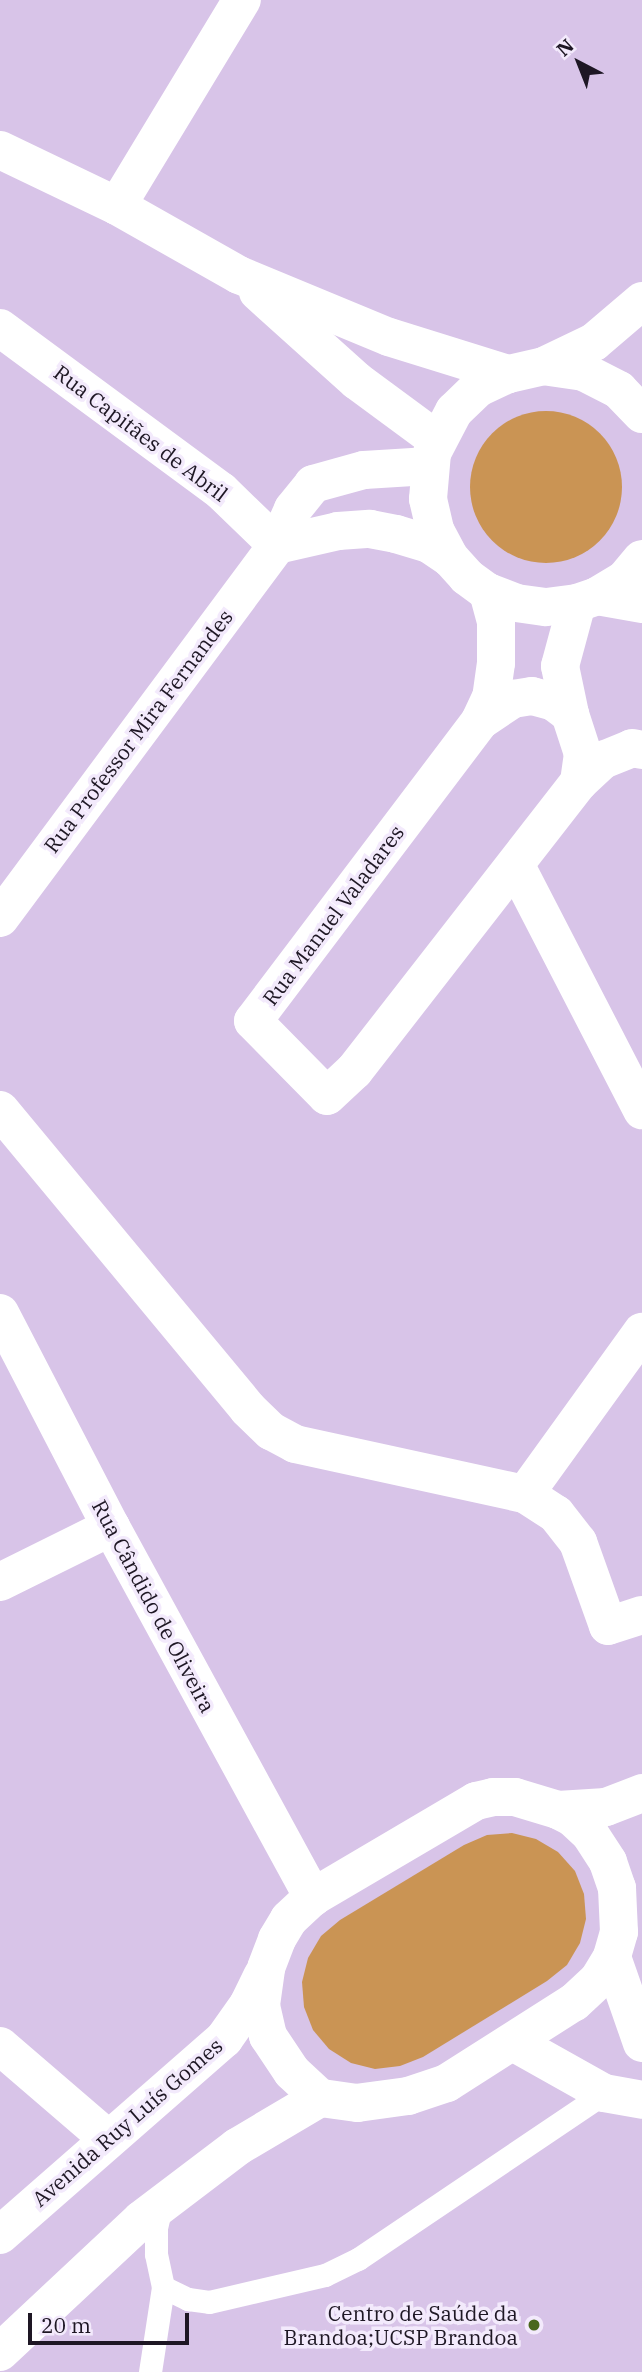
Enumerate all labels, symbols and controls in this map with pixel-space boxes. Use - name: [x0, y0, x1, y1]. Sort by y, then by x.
- north arrow: [544, 28, 614, 98]
- text: N: [551, 33, 579, 61]
- street label: Rua Capitães de Abril: [49, 359, 233, 507]
- street label: Rua Professor Mira Fernandes: [38, 604, 238, 858]
- street label: Rua Manuel Valadares: [257, 820, 409, 1010]
- street label: Rua Cândido de Oliveira: [87, 1495, 221, 1717]
- street label: Avenida Ruy Luís Gomes: [27, 2032, 227, 2212]
- scale bar: [32, 2298, 192, 2342]
- place label: Centro de Saúde da Brandoa;UCSP Brandoa: [283, 2300, 518, 2350]
- text: 20 m: [41, 2311, 91, 2339]
- marker: Centro de Saúde da Brandoa;UCSP Brandoa: [524, 2315, 544, 2335]

